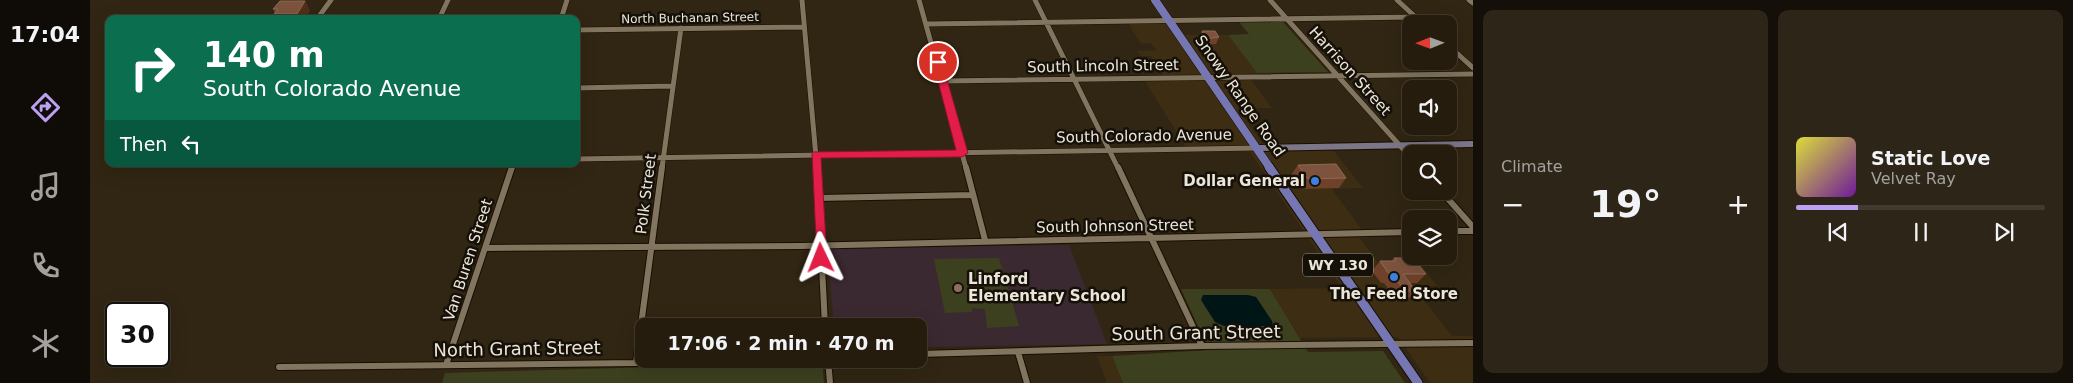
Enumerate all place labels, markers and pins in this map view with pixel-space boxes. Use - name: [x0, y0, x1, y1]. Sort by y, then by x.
- pin: [917, 41, 959, 83]
- place label: Dollar General: [1183, 172, 1305, 190]
- marker: Dollar General: [1309, 175, 1321, 187]
- place label: Linford Elementary School: [968, 270, 1126, 305]
- marker: The Feed Store: [1388, 271, 1400, 283]
- marker: Linford Elementary School: [952, 282, 964, 294]
- place label: The Feed Store: [1330, 285, 1458, 303]

